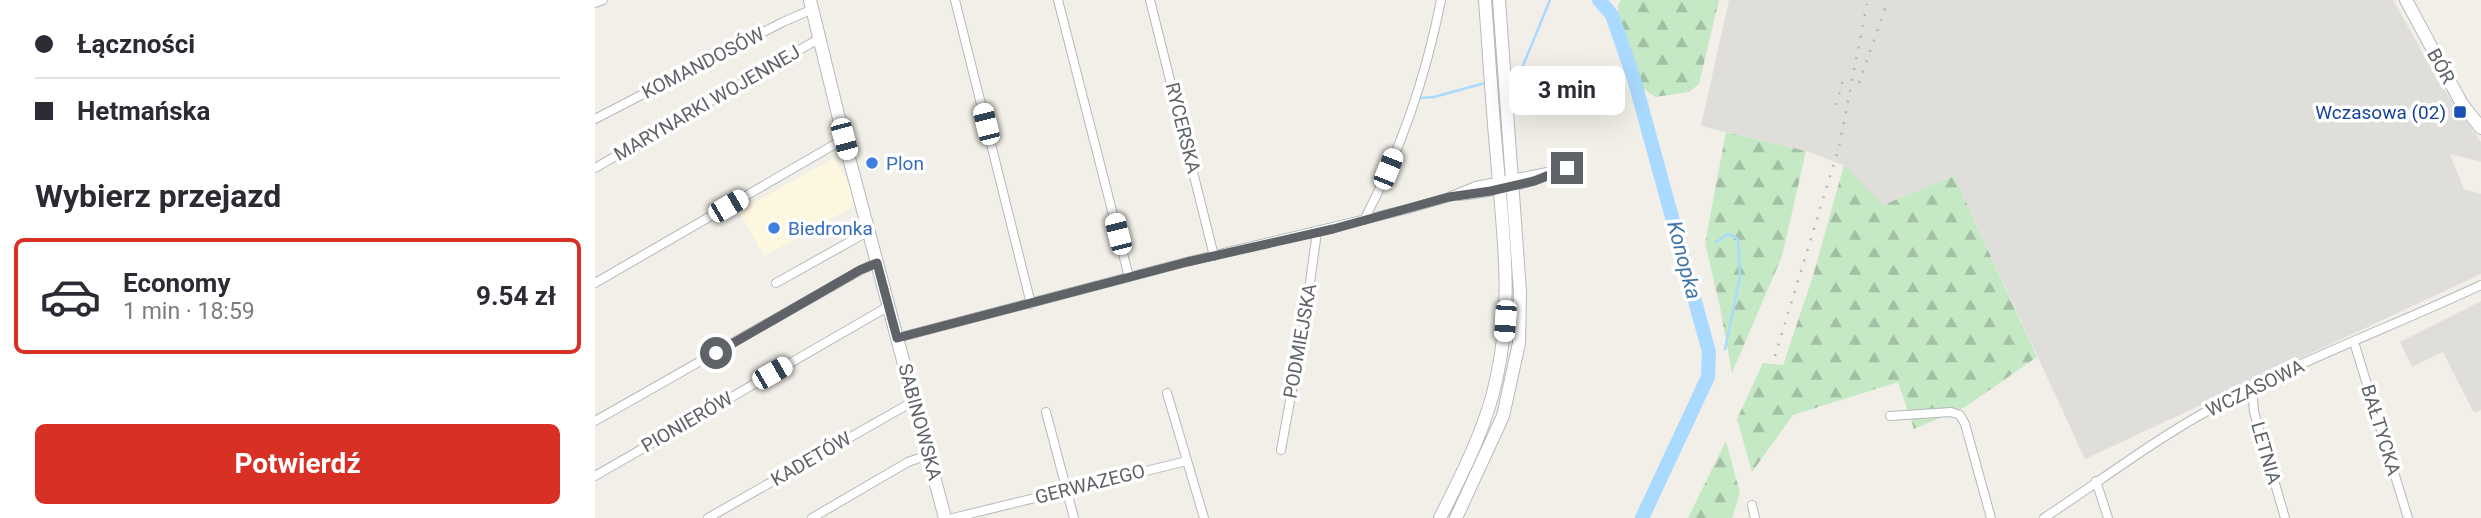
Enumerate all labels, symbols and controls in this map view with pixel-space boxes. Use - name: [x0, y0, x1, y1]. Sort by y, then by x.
- street label: KOMANDOSÓW: [638, 22, 768, 104]
- text: Łączności: [77, 29, 195, 59]
- street label: MARYNARKI WOJENNEJ: [610, 40, 804, 166]
- street label: BÓR: [2422, 44, 2460, 88]
- callout: 3 min: [1509, 66, 1625, 116]
- text: 3 min: [1538, 77, 1596, 104]
- street label: RYCERSKA: [1161, 80, 1206, 176]
- text: Hetmańska: [77, 96, 210, 126]
- car: [971, 101, 1002, 147]
- place label: Wczasowa (02): [2315, 101, 2446, 124]
- marker: Wczasowa (02): [2452, 104, 2468, 120]
- car: [829, 116, 860, 162]
- car: [1371, 146, 1406, 192]
- place label: Plon: [886, 152, 924, 175]
- route end: [1551, 152, 1583, 184]
- marker: Plon: [864, 155, 880, 171]
- text: Wybierz przejazd: [35, 177, 281, 215]
- car: [705, 186, 752, 226]
- car: [1103, 211, 1134, 257]
- place label: Biedronka: [788, 217, 873, 240]
- water label: Konopka: [1662, 218, 1706, 302]
- marker: Biedronka: [766, 220, 782, 236]
- icon: car: [39, 265, 102, 328]
- text: Economy: [123, 268, 230, 298]
- text: 9.54 zł: [476, 281, 556, 311]
- street label: PODMIEJSKA: [1279, 281, 1322, 400]
- text: 1 min · 18:59: [123, 298, 255, 325]
- car: [1494, 299, 1517, 343]
- route start: [700, 337, 732, 369]
- car: [749, 353, 796, 393]
- street label: WCZASOWA: [2202, 354, 2308, 422]
- street label: SABINOWSKA: [893, 361, 947, 483]
- street label: BAŁTYCKA: [2356, 382, 2406, 479]
- street label: PIONIERÓW: [637, 387, 737, 457]
- street label: LETNIA: [2246, 419, 2286, 487]
- button: Potwierdź: [35, 424, 560, 504]
- street label: KADETÓW: [767, 427, 855, 491]
- street label: GERWAZEGO: [1033, 459, 1147, 509]

